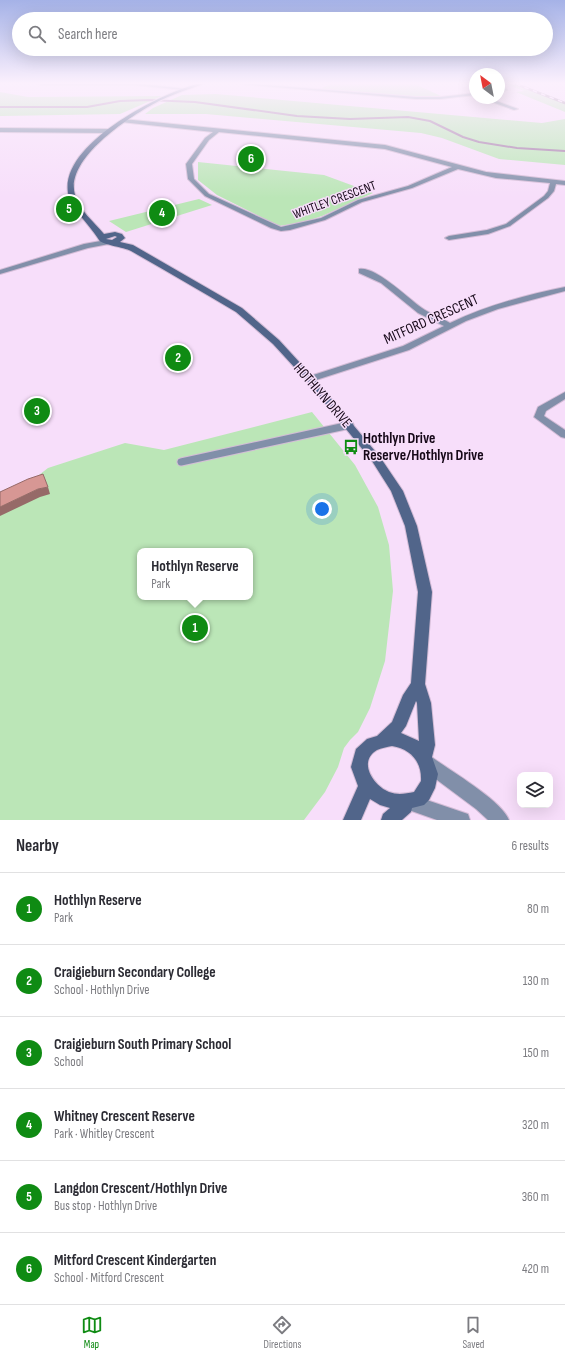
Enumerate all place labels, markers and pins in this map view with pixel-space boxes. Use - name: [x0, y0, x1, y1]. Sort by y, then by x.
- pin: 6: [238, 144, 264, 174]
- pin: 5: [56, 194, 82, 224]
- pin: 4: [149, 198, 175, 228]
- pin: 2: [165, 343, 191, 373]
- pin: 3: [24, 396, 50, 426]
- place label: Hothlyn Drive Reserve/Hothlyn Drive: [363, 429, 484, 465]
- bus stop icon: Hothlyn Drive Reserve/Hothlyn Drive: [342, 438, 360, 456]
- pin: 1: [182, 613, 208, 643]

